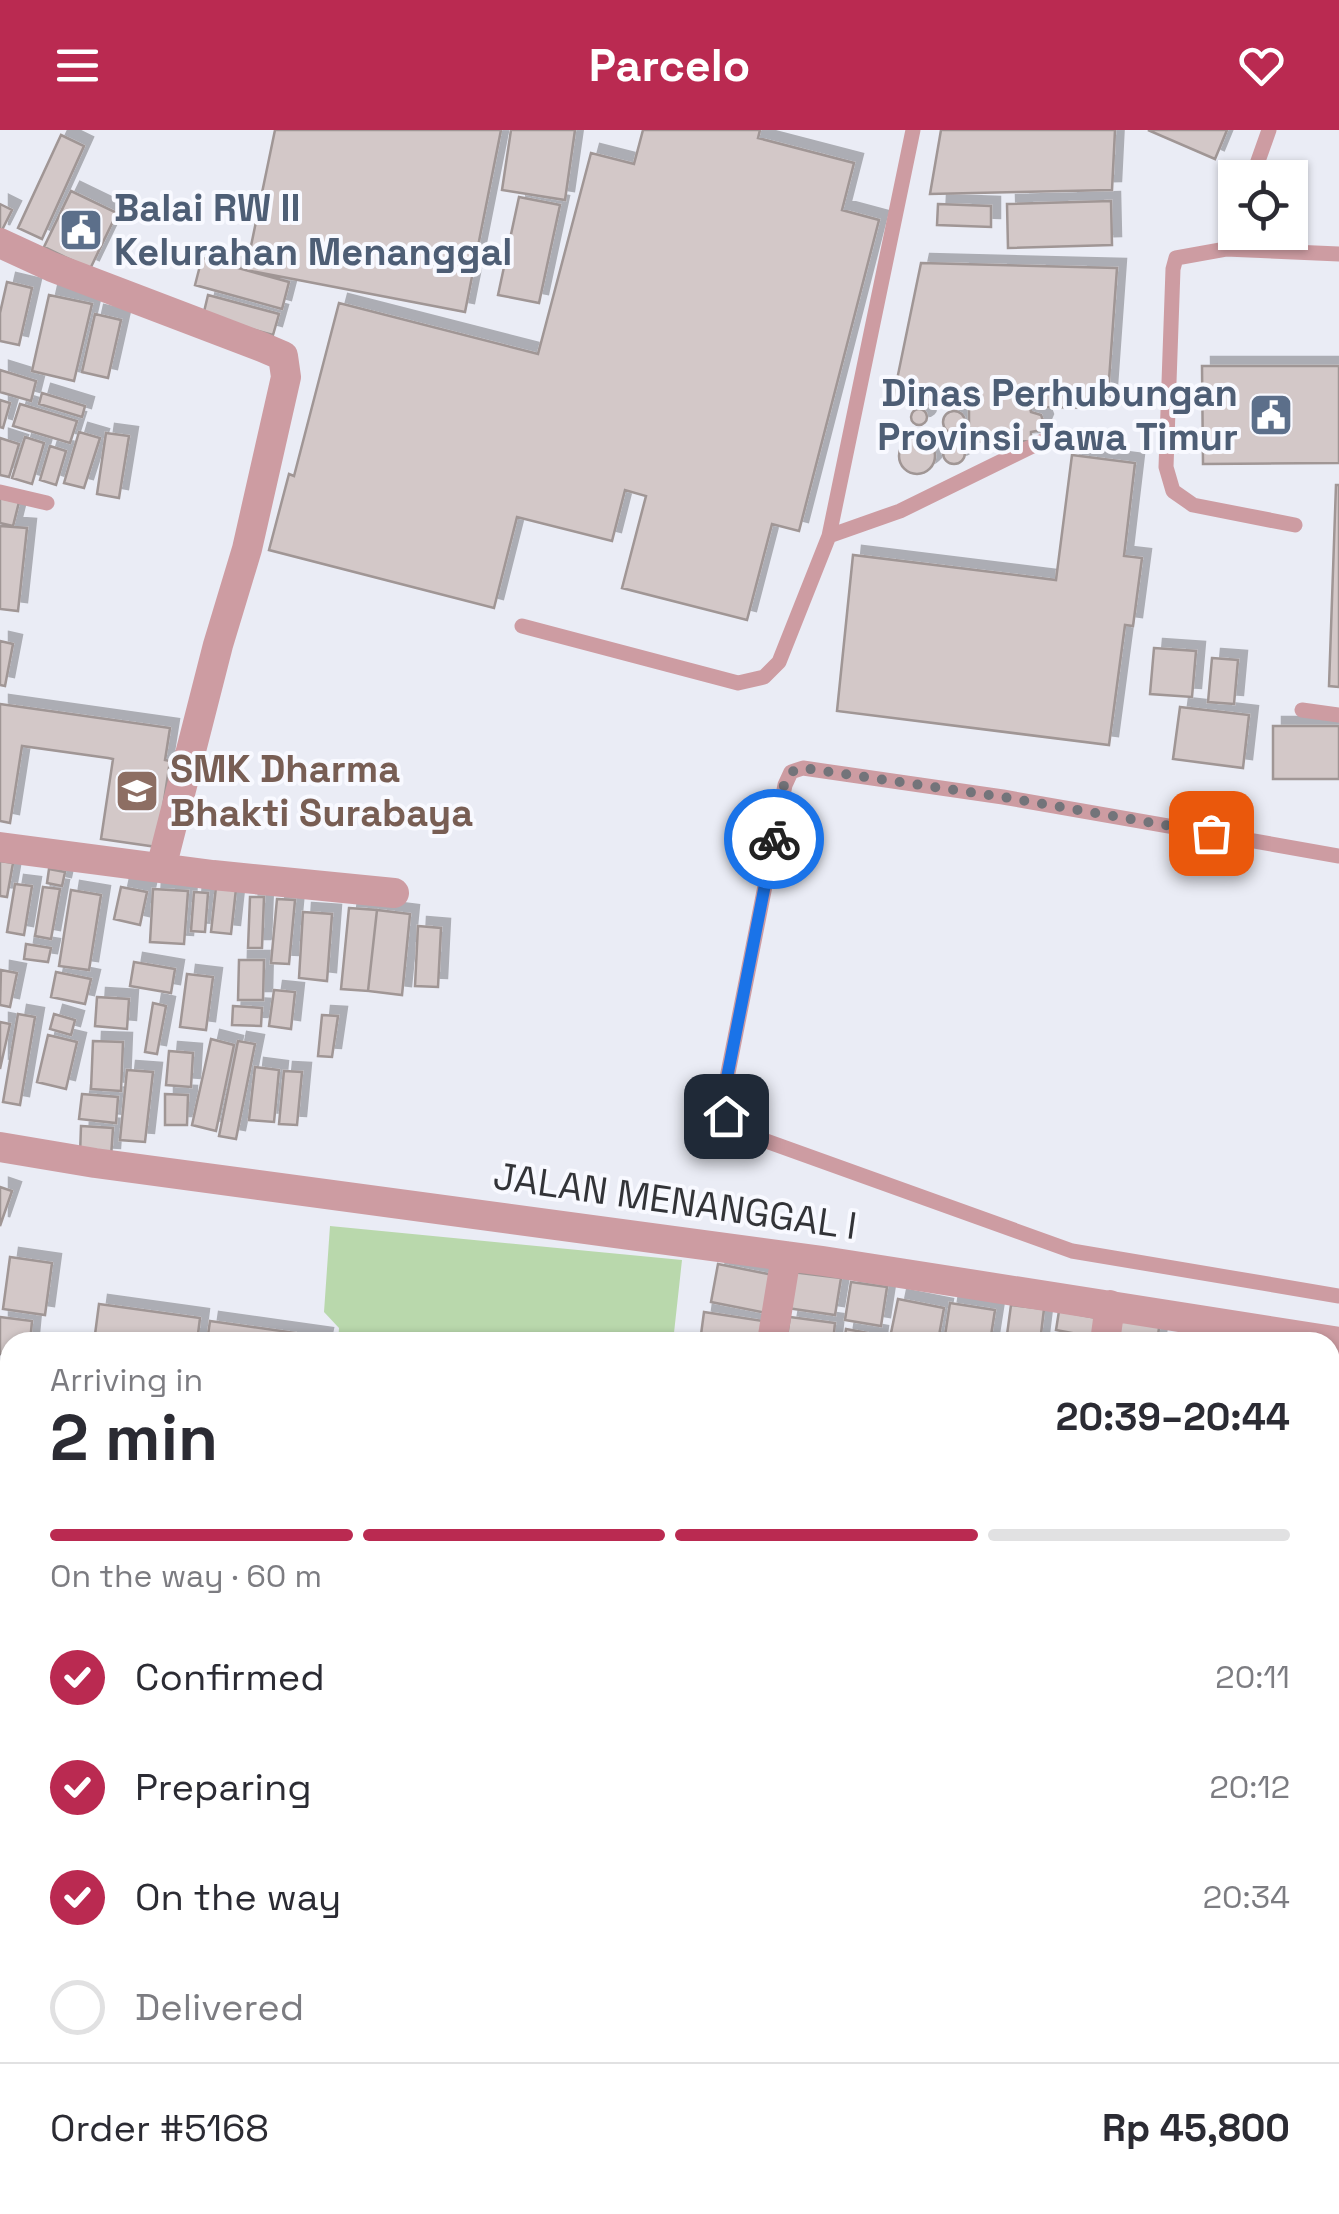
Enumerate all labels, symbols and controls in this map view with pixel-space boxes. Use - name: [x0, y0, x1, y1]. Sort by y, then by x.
- text: Parcelo: [589, 37, 750, 94]
- icon: menu: [50, 38, 105, 93]
- icon: heart: [1234, 38, 1289, 93]
- map controls: [1218, 160, 1308, 250]
- button: locate: [1218, 160, 1308, 250]
- place label: Balai RW II Kelurahan Menanggal: [114, 184, 512, 276]
- public building icon: Balai RW II Kelurahan Menanggal: [58, 207, 104, 253]
- place label: Dinas Perhubungan Provinsi Jawa Timur: [877, 369, 1238, 461]
- public building icon: Dinas Perhubungan Provinsi Jawa Timur: [1248, 392, 1294, 438]
- place label: SMK Dharma Bhakti Surabaya: [170, 745, 473, 837]
- school or university icon: SMK Dharma Bhakti Surabaya: [114, 768, 160, 814]
- courier: [724, 789, 824, 889]
- pin: [1169, 791, 1254, 876]
- icon: bag: [1184, 806, 1239, 861]
- icon: bike: [747, 812, 802, 867]
- pin: [684, 1074, 769, 1159]
- icon: home: [699, 1089, 754, 1144]
- street label: JALAN MENANGGAL I: [490, 1152, 860, 1250]
- text: Arriving in: [50, 1360, 203, 1400]
- text: 20:39–20:44: [1056, 1393, 1290, 1441]
- text: 2 min: [50, 1396, 218, 1479]
- text: On the way · 60 m: [50, 1556, 322, 1596]
- icon: check: [50, 1650, 105, 1705]
- text: Confirmed: [135, 1653, 325, 1701]
- text: 20:11: [1215, 1657, 1290, 1697]
- icon: check: [50, 1760, 105, 1815]
- text: Preparing: [135, 1763, 312, 1811]
- text: 20:12: [1209, 1767, 1290, 1807]
- icon: check: [50, 1870, 105, 1925]
- text: On the way: [135, 1873, 341, 1921]
- text: 20:34: [1203, 1877, 1290, 1917]
- text: Delivered: [135, 1983, 304, 2031]
- text: Order #5168: [50, 2104, 269, 2152]
- text: Rp 45,800: [1102, 2104, 1290, 2152]

